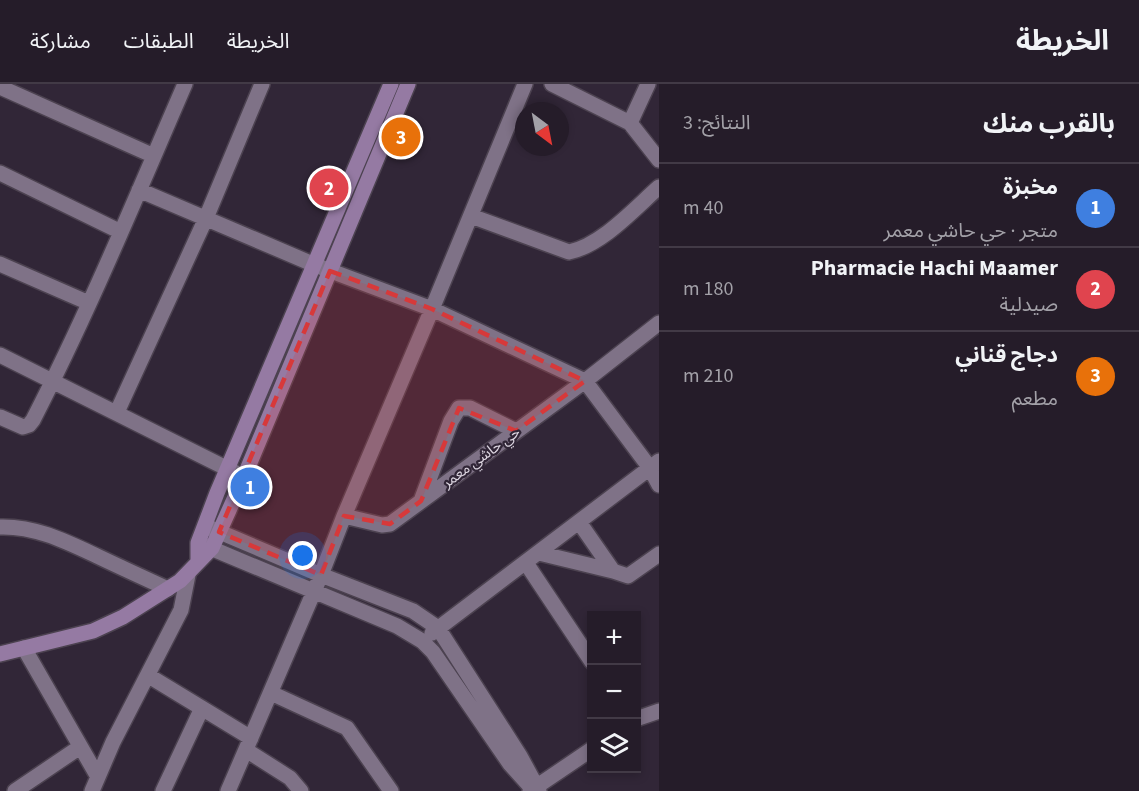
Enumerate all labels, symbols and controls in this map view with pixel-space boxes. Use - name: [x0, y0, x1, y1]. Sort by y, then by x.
- text: الخريطة: [1016, 21, 1109, 61]
- text: مشاركة: [30, 26, 91, 56]
- text: الطبقات: [124, 26, 194, 56]
- text: الخريطة: [227, 26, 290, 56]
- north arrow: [515, 102, 569, 156]
- text: بالقرب منك: [983, 105, 1115, 142]
- text: النتائج: 3: [683, 109, 750, 137]
- pin: 3: [382, 115, 420, 160]
- pin: 2: [310, 166, 348, 210]
- text: مخبزة: [1003, 171, 1058, 203]
- text: 40 m: [683, 194, 723, 222]
- text: 1: [1090, 194, 1101, 222]
- text: متجر · حي حاشي معمر: [884, 217, 1058, 245]
- text: Pharmacie Hachi Maamer: [811, 252, 1058, 284]
- text: 180 m: [683, 275, 733, 303]
- text: 2: [1090, 275, 1101, 303]
- text: صيدلية: [999, 291, 1058, 319]
- text: دجاج قناني: [955, 339, 1058, 371]
- text: 210 m: [683, 362, 733, 390]
- text: 3: [1090, 362, 1101, 390]
- text: مطعم: [1012, 385, 1058, 413]
- street label: حي حاشي معمر: [437, 422, 525, 494]
- pin: 1: [230, 464, 270, 510]
- your location: [288, 541, 317, 570]
- map controls: [587, 611, 641, 773]
- button: +: [587, 611, 641, 665]
- button: −: [587, 665, 641, 719]
- button: layers: [587, 719, 641, 773]

